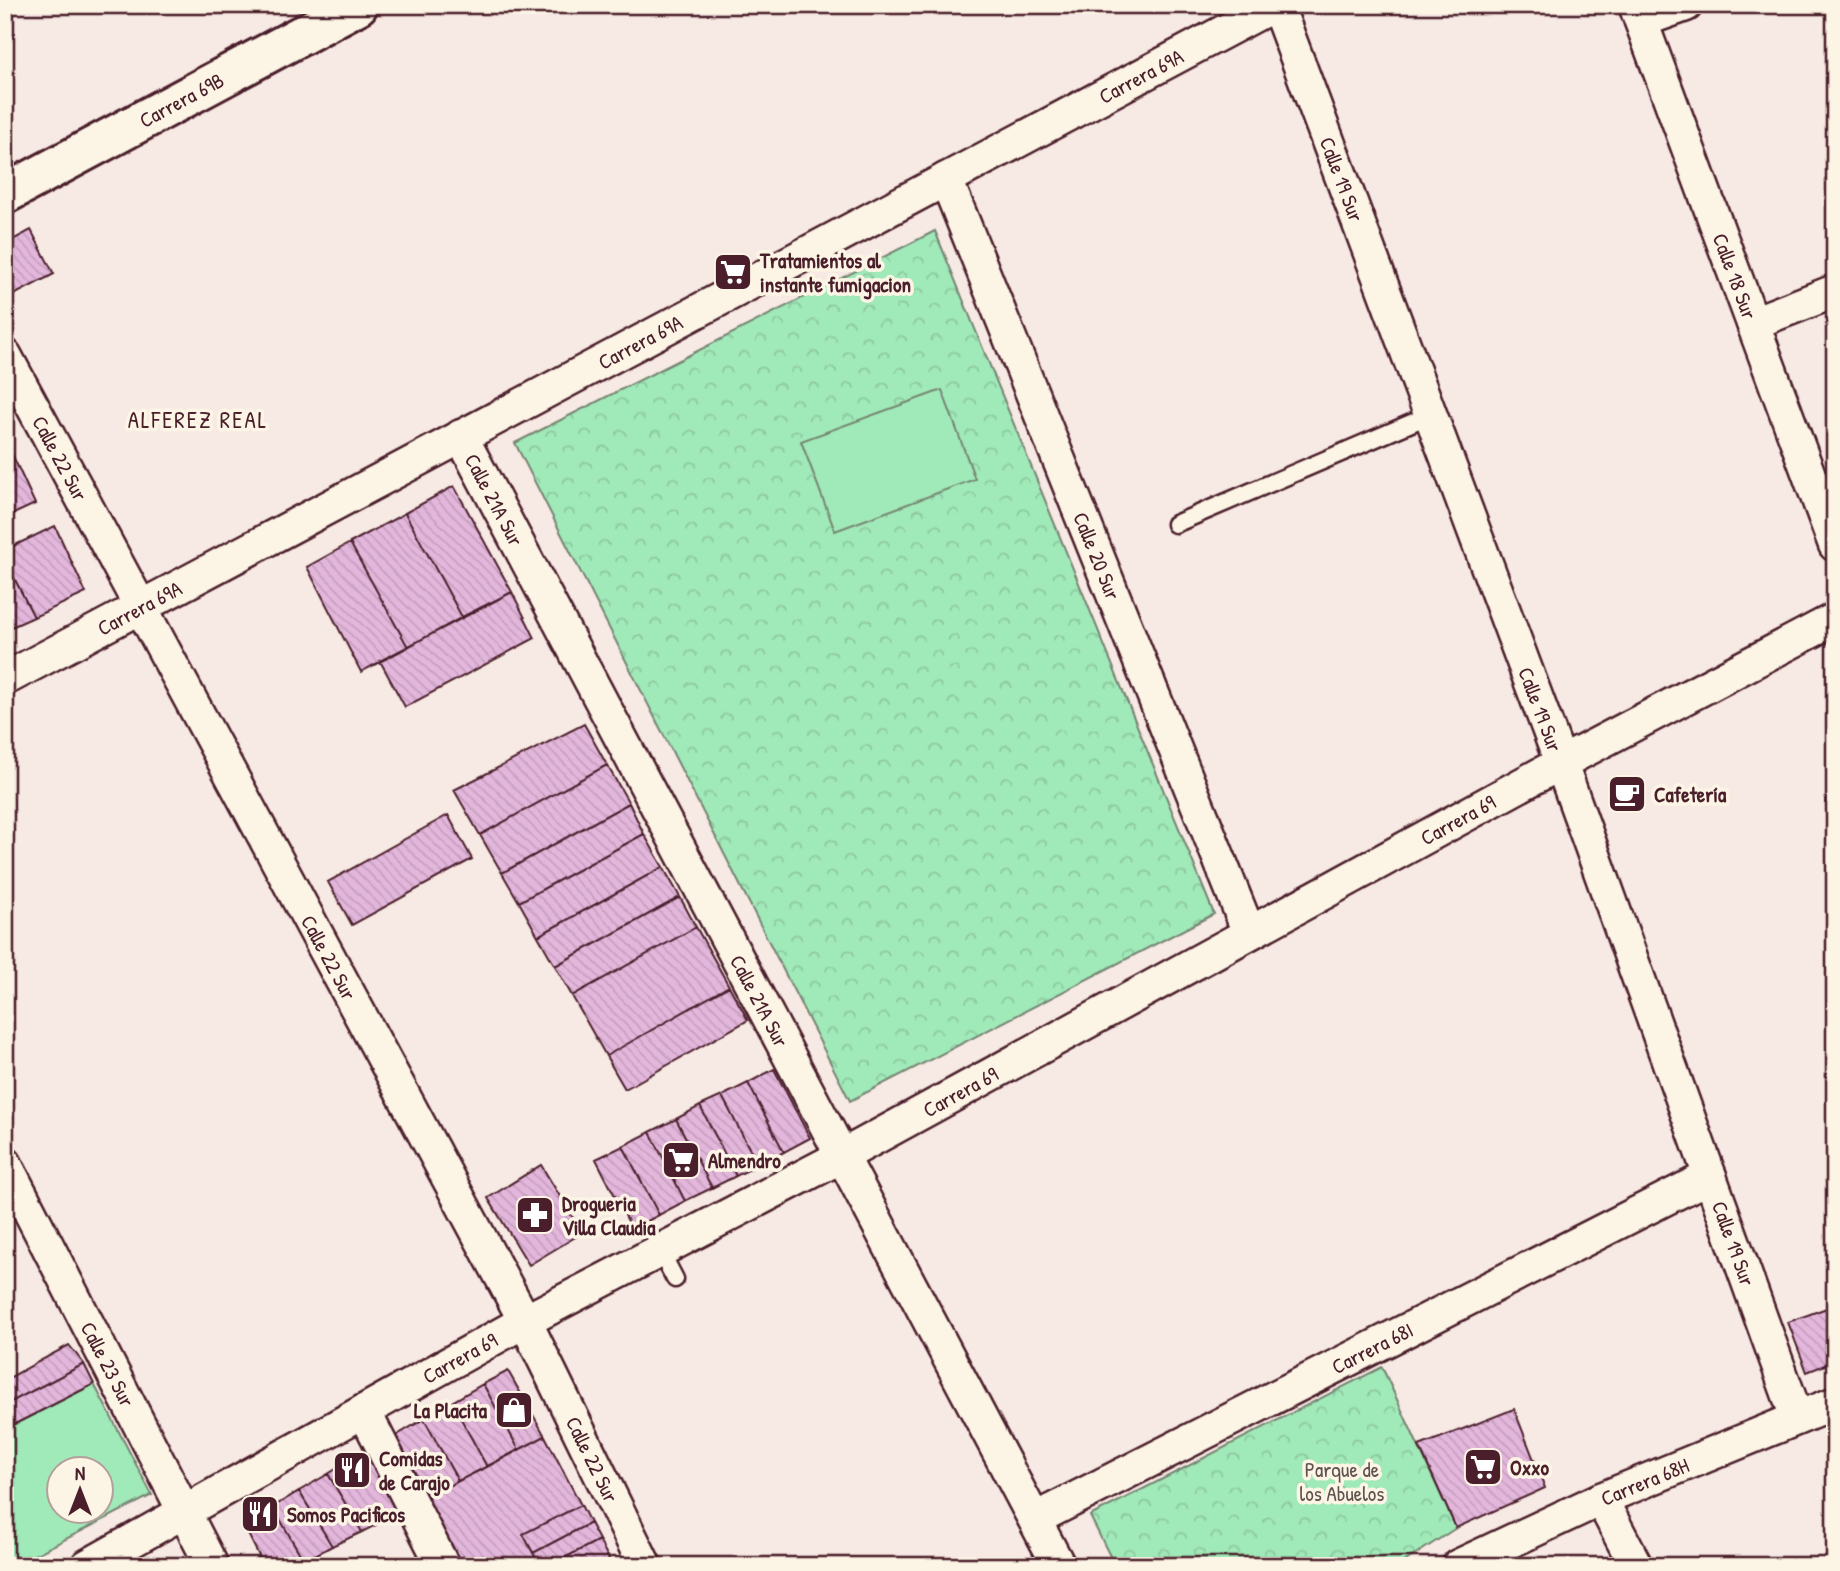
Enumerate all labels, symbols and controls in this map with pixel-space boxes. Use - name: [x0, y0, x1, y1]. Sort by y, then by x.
- street label: Carrera 69A: [1093, 41, 1188, 110]
- street label: Carrera 69B: [134, 65, 229, 134]
- street label: Calle 19 Sur: [1313, 133, 1371, 226]
- street label: Calle 18 Sur: [1706, 229, 1765, 323]
- place label: Tratamientos al instante fumigacion: [759, 246, 911, 300]
- supermarket icon: Tratamientos al instante fumigacion: [712, 251, 754, 293]
- street label: Carrera 69A: [593, 307, 687, 376]
- district label: ALFEREZ REAL: [128, 404, 268, 435]
- street label: Calle 22 Sur: [26, 410, 95, 506]
- street label: Calle 21A Sur: [458, 448, 531, 551]
- street label: Calle 20 Sur: [1067, 508, 1128, 604]
- street label: Carrera 69A: [92, 573, 187, 642]
- street label: Calle 19 Sur: [1512, 663, 1570, 756]
- cafe icon: Cafetería: [1606, 773, 1648, 815]
- place label: Cafetería: [1654, 780, 1727, 809]
- street label: Carrera 69: [1415, 787, 1501, 852]
- street label: Calle 22 Sur: [294, 910, 364, 1005]
- street label: Calle 21A Sur: [724, 950, 796, 1052]
- street label: Carrera 69: [918, 1059, 1003, 1124]
- supermarket icon: Almendro: [660, 1139, 702, 1181]
- place label: Almendro: [708, 1146, 781, 1175]
- place label: Drogueria Villa Claudia: [562, 1189, 656, 1242]
- pharmacy icon: Drogueria Villa Claudia: [514, 1194, 556, 1236]
- street label: Calle 19 Sur: [1705, 1197, 1763, 1290]
- street label: Carrera 68I: [1326, 1315, 1418, 1381]
- street label: Calle 23 Sur: [74, 1316, 142, 1412]
- street label: Carrera 69: [417, 1325, 503, 1390]
- shop icon: La Placita: [493, 1389, 535, 1431]
- place label: La Placita: [414, 1396, 488, 1425]
- street label: Calle 22 Sur: [559, 1411, 626, 1507]
- place label: Comidas de Carajo: [379, 1444, 450, 1497]
- supermarket icon: Oxxo: [1462, 1446, 1504, 1488]
- restaurant icon: Comidas de Carajo: [331, 1449, 373, 1491]
- street label: Carrera 68H: [1596, 1450, 1693, 1512]
- place label: Oxxo: [1510, 1453, 1549, 1482]
- park label: Parque de los Abuelos: [1300, 1455, 1384, 1508]
- north arrow: [46, 1456, 116, 1526]
- text: N: [75, 1460, 85, 1486]
- restaurant icon: Somos Pacificos: [239, 1493, 281, 1535]
- place label: Somos Pacificos: [287, 1500, 405, 1529]

